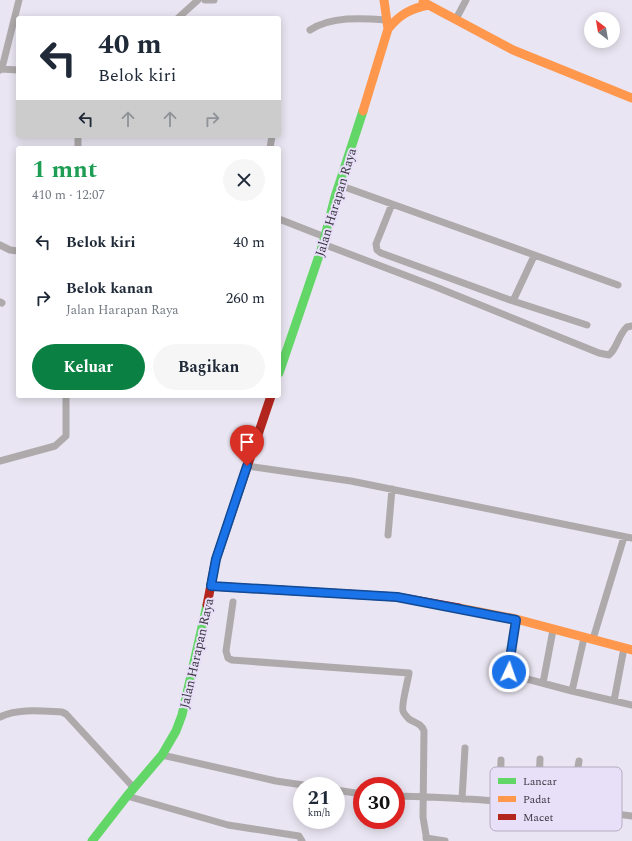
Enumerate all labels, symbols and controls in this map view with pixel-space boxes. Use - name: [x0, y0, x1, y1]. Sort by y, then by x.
- north arrow: [584, 12, 620, 48]
- map controls: [584, 12, 620, 48]
- text: 40 m: [98, 23, 162, 66]
- icon: left: [32, 32, 84, 84]
- text: Belok kiri: [98, 62, 176, 89]
- icon: left: [75, 108, 97, 130]
- icon: ahead: [117, 108, 139, 130]
- icon: ahead: [159, 108, 181, 130]
- icon: right: [201, 108, 223, 130]
- street label: Jalan Harapan Raya: [310, 145, 362, 259]
- text: 1 mnt: [32, 152, 97, 188]
- button: close: [223, 159, 265, 201]
- text: 410 m · 12:07: [32, 185, 105, 205]
- icon: left: [32, 231, 54, 253]
- text: Belok kiri: [66, 231, 135, 254]
- text: 40 m: [233, 231, 265, 254]
- text: Belok kanan: [66, 277, 153, 300]
- icon: right: [32, 287, 54, 309]
- text: 260 m: [226, 287, 265, 310]
- text: Jalan Harapan Raya: [66, 300, 179, 320]
- button: Keluar: [32, 344, 145, 390]
- button: Bagikan: [153, 344, 265, 390]
- pin: [230, 425, 264, 466]
- icon: arrive: [236, 431, 258, 453]
- street label: Jalan Harapan Raya: [175, 595, 220, 710]
- position arrow: [488, 651, 530, 693]
- legend: [490, 767, 622, 831]
- text: Lancar: [523, 773, 557, 790]
- speed limit sign: 30: [353, 777, 405, 829]
- text: 21: [308, 783, 330, 813]
- text: Padat: [523, 791, 551, 808]
- text: km/h: [308, 805, 330, 821]
- text: Macet: [523, 809, 554, 826]

